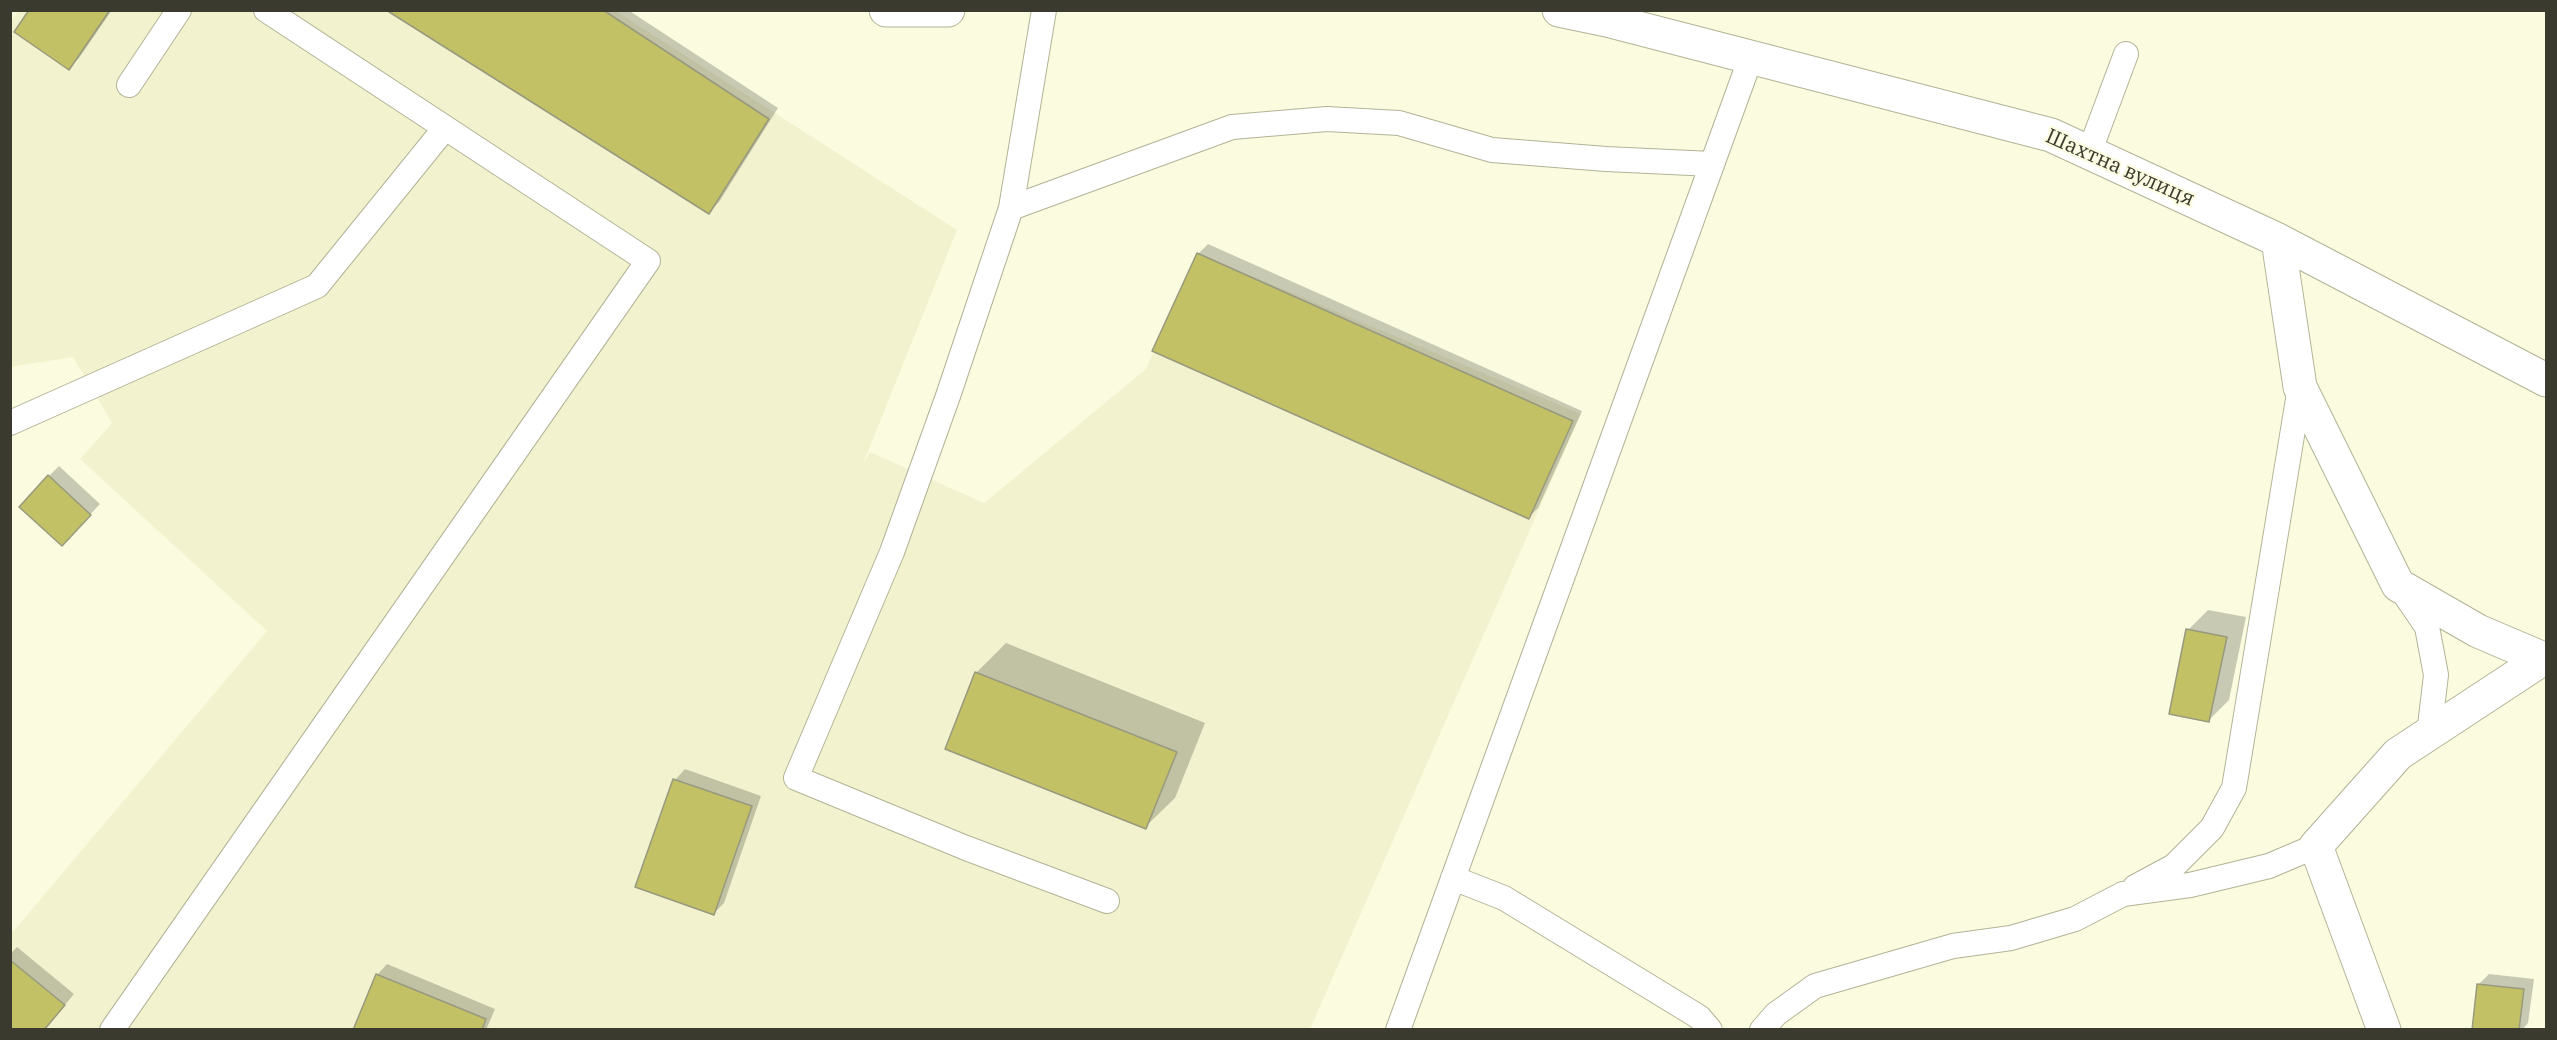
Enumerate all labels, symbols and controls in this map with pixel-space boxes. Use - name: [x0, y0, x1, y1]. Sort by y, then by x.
- street label: Шахтна вулиця: [2042, 124, 2198, 212]

